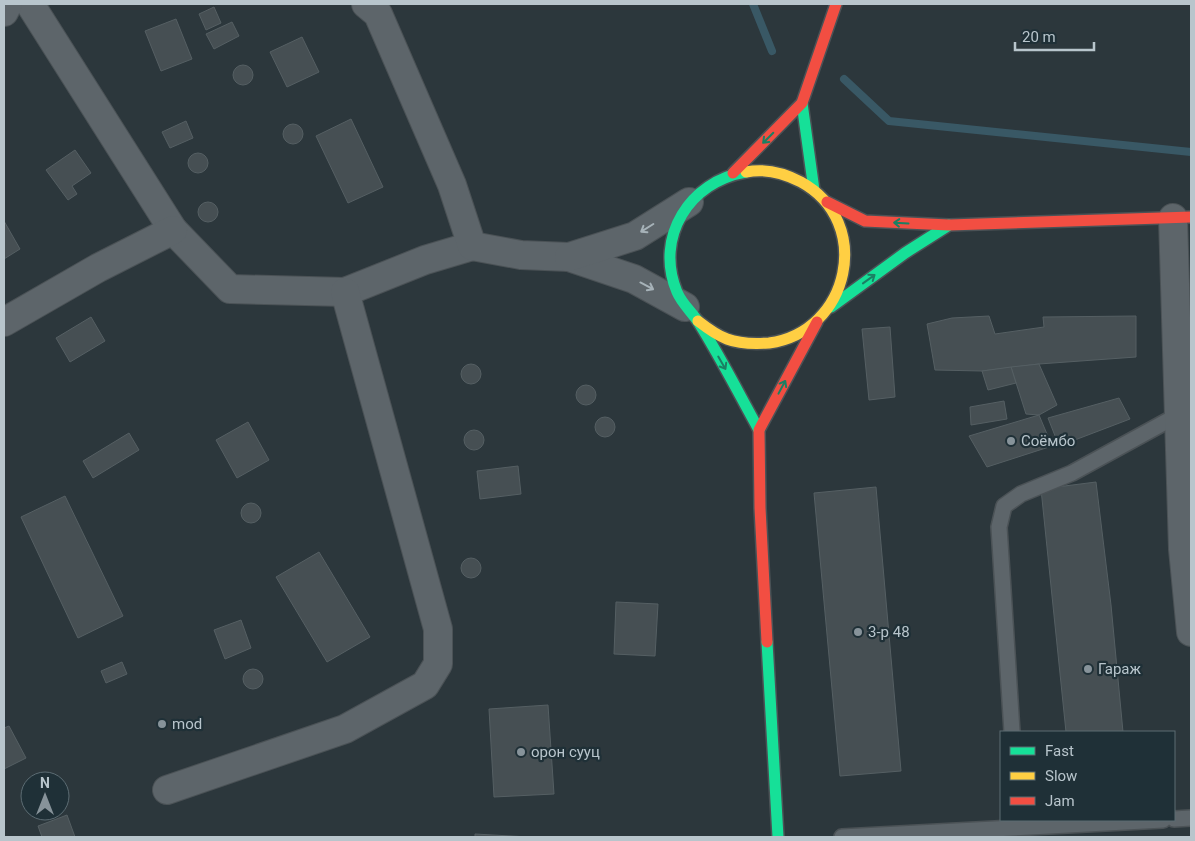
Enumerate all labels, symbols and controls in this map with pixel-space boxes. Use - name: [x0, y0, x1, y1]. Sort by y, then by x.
- scale bar: [1015, 20, 1094, 52]
- text: 20 m: [1022, 28, 1056, 46]
- one-way arrow: [761, 132, 774, 144]
- one-way arrow: [893, 218, 909, 227]
- one-way arrow: [641, 223, 655, 233]
- one-way arrow: [862, 274, 876, 284]
- one-way arrow: [640, 281, 655, 291]
- one-way arrow: [717, 355, 727, 370]
- one-way arrow: [778, 380, 788, 395]
- place label: Соёмбо: [1021, 432, 1075, 450]
- marker: Соёмбо: [1005, 435, 1017, 447]
- place label: 3-р 48: [868, 623, 910, 641]
- marker: 3-р 48: [852, 626, 864, 638]
- place label: Гараж: [1098, 660, 1142, 678]
- marker: Гараж: [1082, 663, 1094, 675]
- place label: mod: [172, 715, 202, 733]
- marker: mod: [156, 718, 168, 730]
- legend: [1000, 731, 1175, 821]
- text: Fast: [1045, 742, 1074, 760]
- place label: орон сууц: [531, 743, 600, 761]
- marker: орон сууц: [515, 746, 527, 758]
- text: Slow: [1045, 767, 1077, 785]
- north arrow: [20, 771, 70, 821]
- text: N: [40, 775, 50, 791]
- text: Jam: [1045, 792, 1075, 810]

